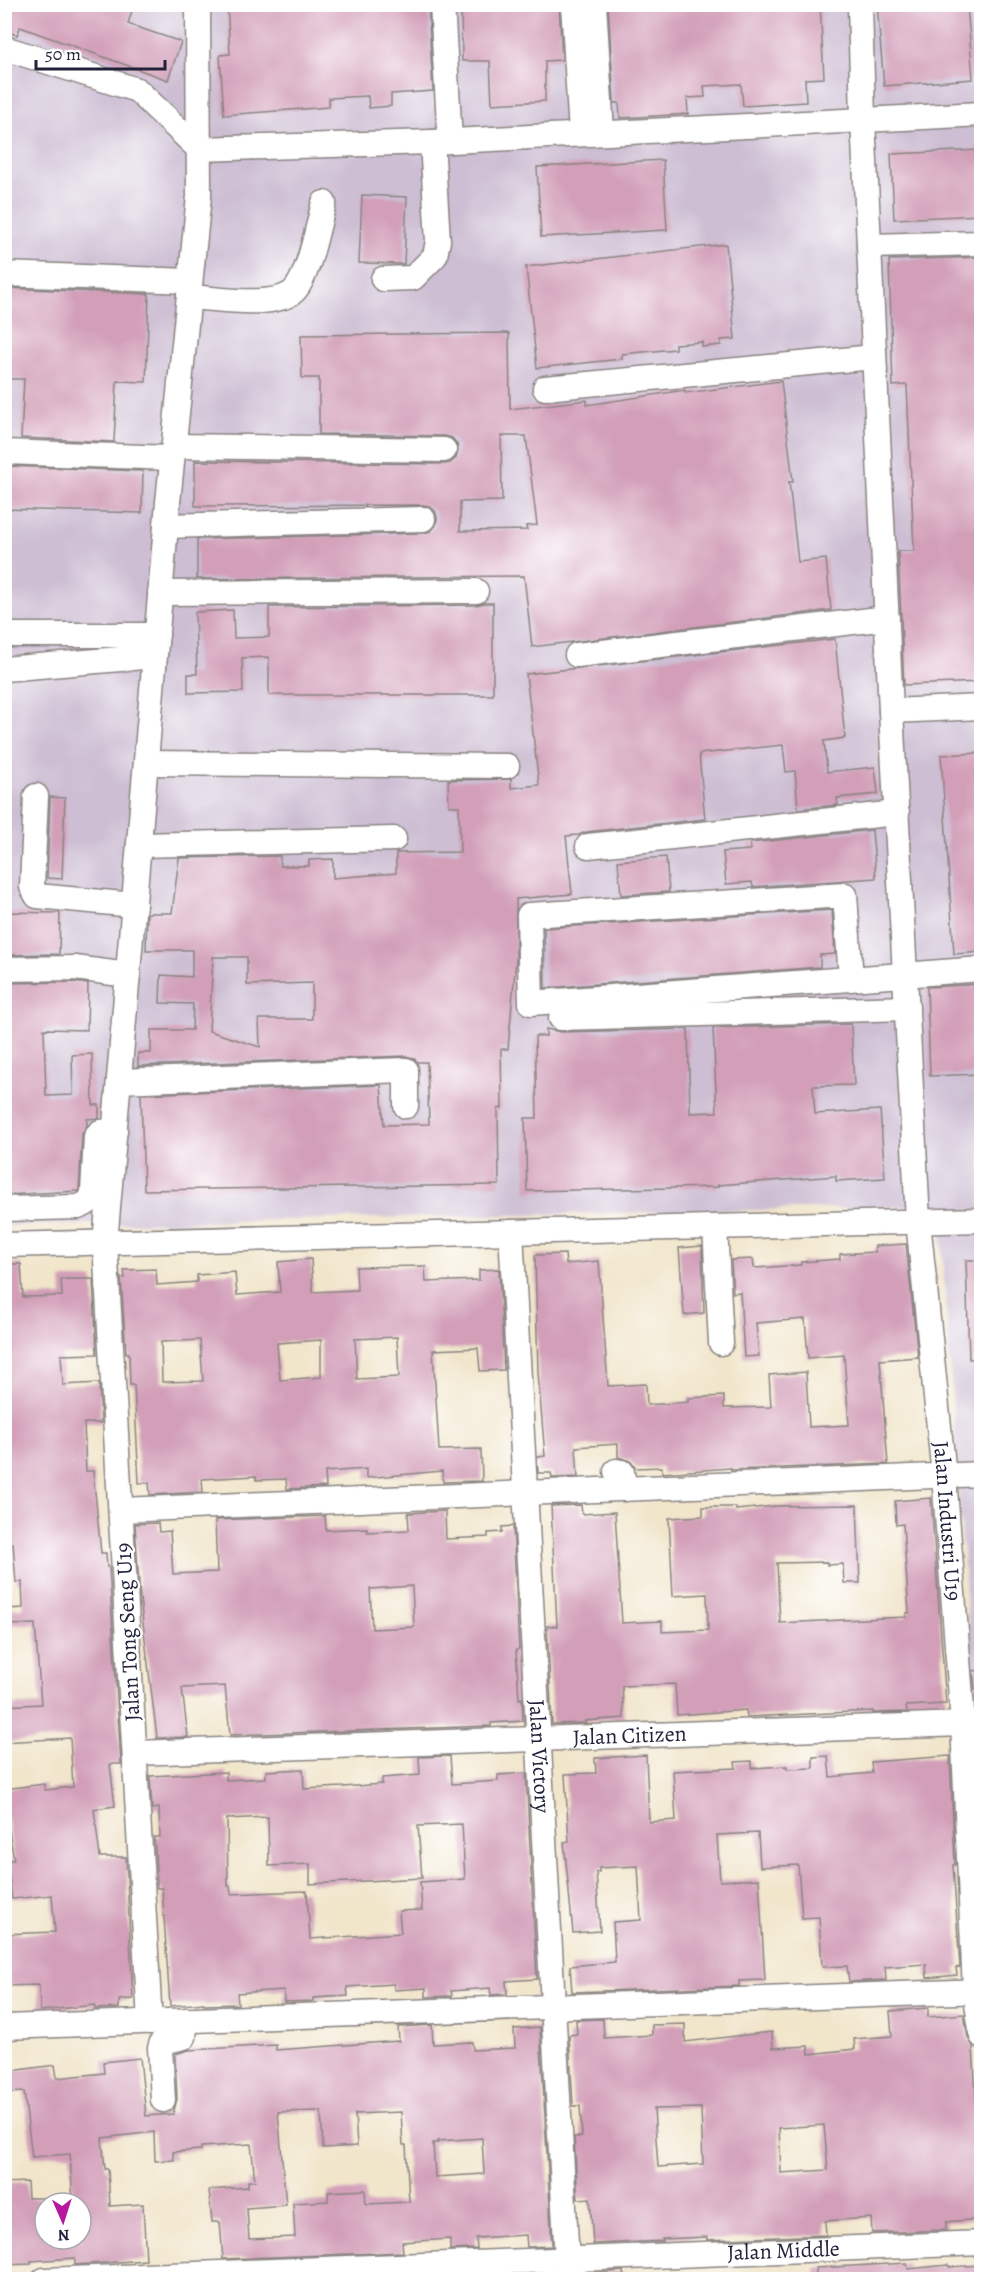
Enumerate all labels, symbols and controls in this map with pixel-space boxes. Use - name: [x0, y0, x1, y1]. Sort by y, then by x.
- scale bar: [36, 33, 165, 71]
- text: 50 m: [45, 42, 81, 66]
- street label: Jalan Industri U19: [926, 1440, 969, 1602]
- street label: Jalan Tong Seng U19: [108, 1542, 148, 1722]
- street label: Jalan Victory: [521, 1699, 558, 1814]
- street label: Jalan Citizen: [572, 1719, 687, 1753]
- north arrow: [33, 2191, 93, 2251]
- text: N: [57, 2224, 70, 2246]
- street label: Jalan Middle: [727, 2234, 840, 2268]

